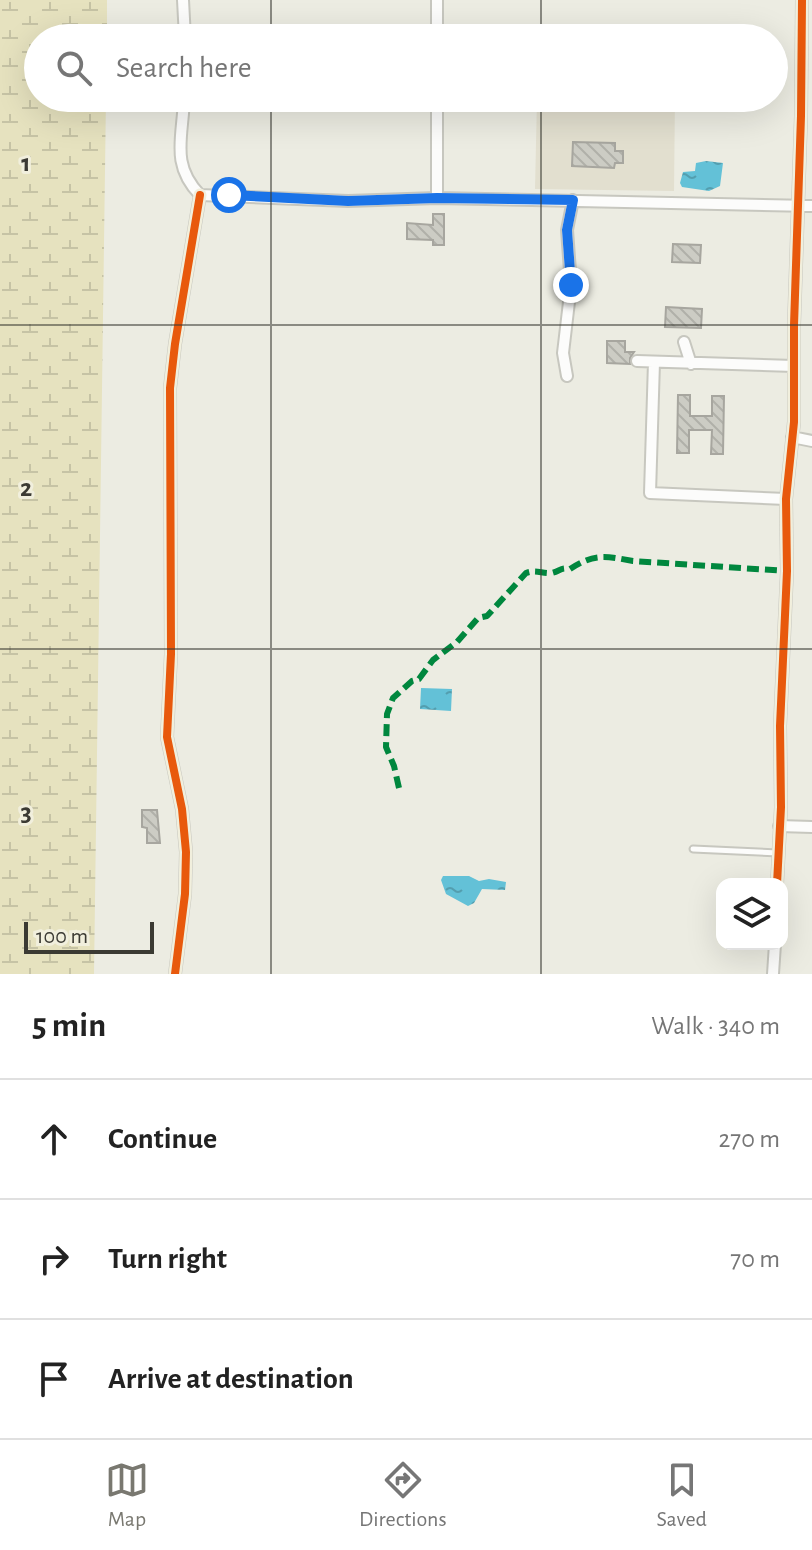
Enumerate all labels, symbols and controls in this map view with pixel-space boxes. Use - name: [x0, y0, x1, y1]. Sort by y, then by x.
- search box: [24, 24, 788, 112]
- icon: search: [52, 46, 96, 90]
- text: Search here: [116, 53, 252, 83]
- text: 1: [21, 150, 31, 176]
- route start: [211, 177, 247, 213]
- route end: [553, 267, 589, 303]
- text: 2: [20, 475, 32, 501]
- text: 3: [20, 800, 32, 826]
- map controls: [716, 878, 788, 950]
- button: layers: [716, 878, 788, 950]
- scale bar: [24, 918, 154, 954]
- text: 100 m: [36, 925, 88, 947]
- text: 5 min: [32, 1009, 106, 1043]
- text: Walk · 340 m: [651, 1013, 780, 1039]
- icon: ahead: [32, 1117, 76, 1161]
- text: Continue: [108, 1124, 217, 1154]
- text: 270 m: [719, 1126, 780, 1152]
- icon: right: [32, 1237, 76, 1281]
- text: Turn right: [108, 1244, 227, 1274]
- text: 70 m: [730, 1246, 780, 1272]
- icon: arrive: [32, 1357, 76, 1401]
- text: Arrive at destination: [108, 1364, 354, 1394]
- tab: Map: [105, 1458, 149, 1532]
- tab: Directions: [359, 1458, 447, 1532]
- tab: Saved: [657, 1458, 707, 1532]

